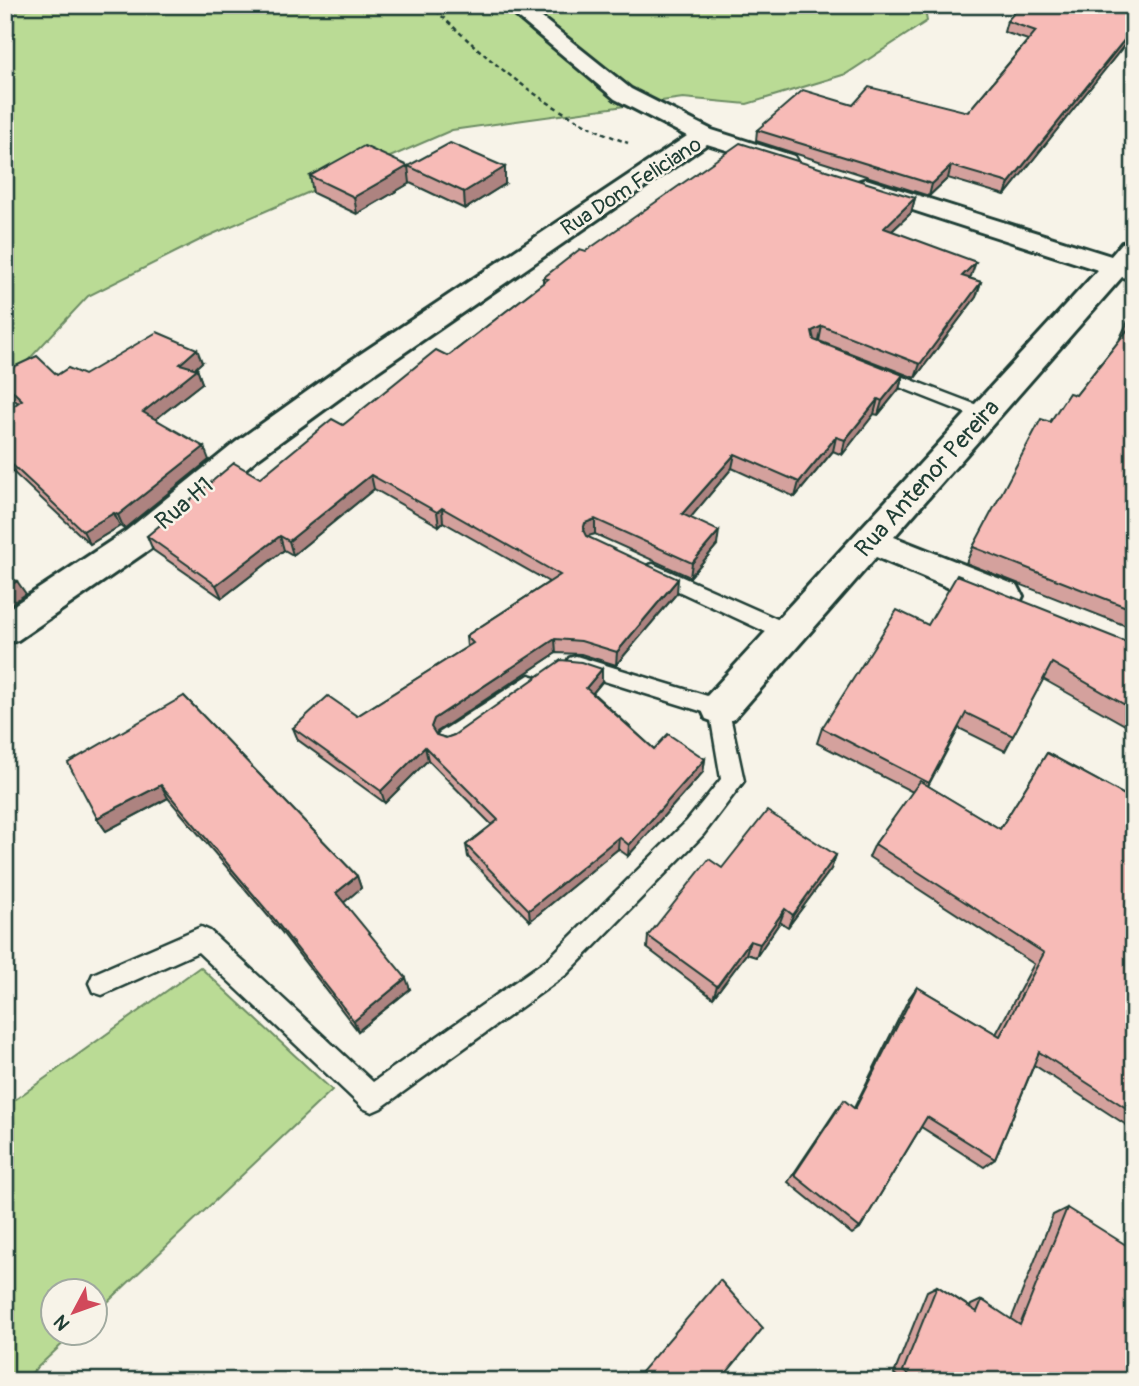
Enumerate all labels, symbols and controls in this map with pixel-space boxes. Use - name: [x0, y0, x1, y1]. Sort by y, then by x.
- street label: Rua Dom Feliciano: [556, 131, 707, 242]
- street label: Rua Antenor Pereira: [849, 394, 1006, 563]
- street label: Rua H1: [149, 471, 219, 536]
- north arrow: [38, 1278, 108, 1348]
- text: N: [49, 1310, 75, 1335]

